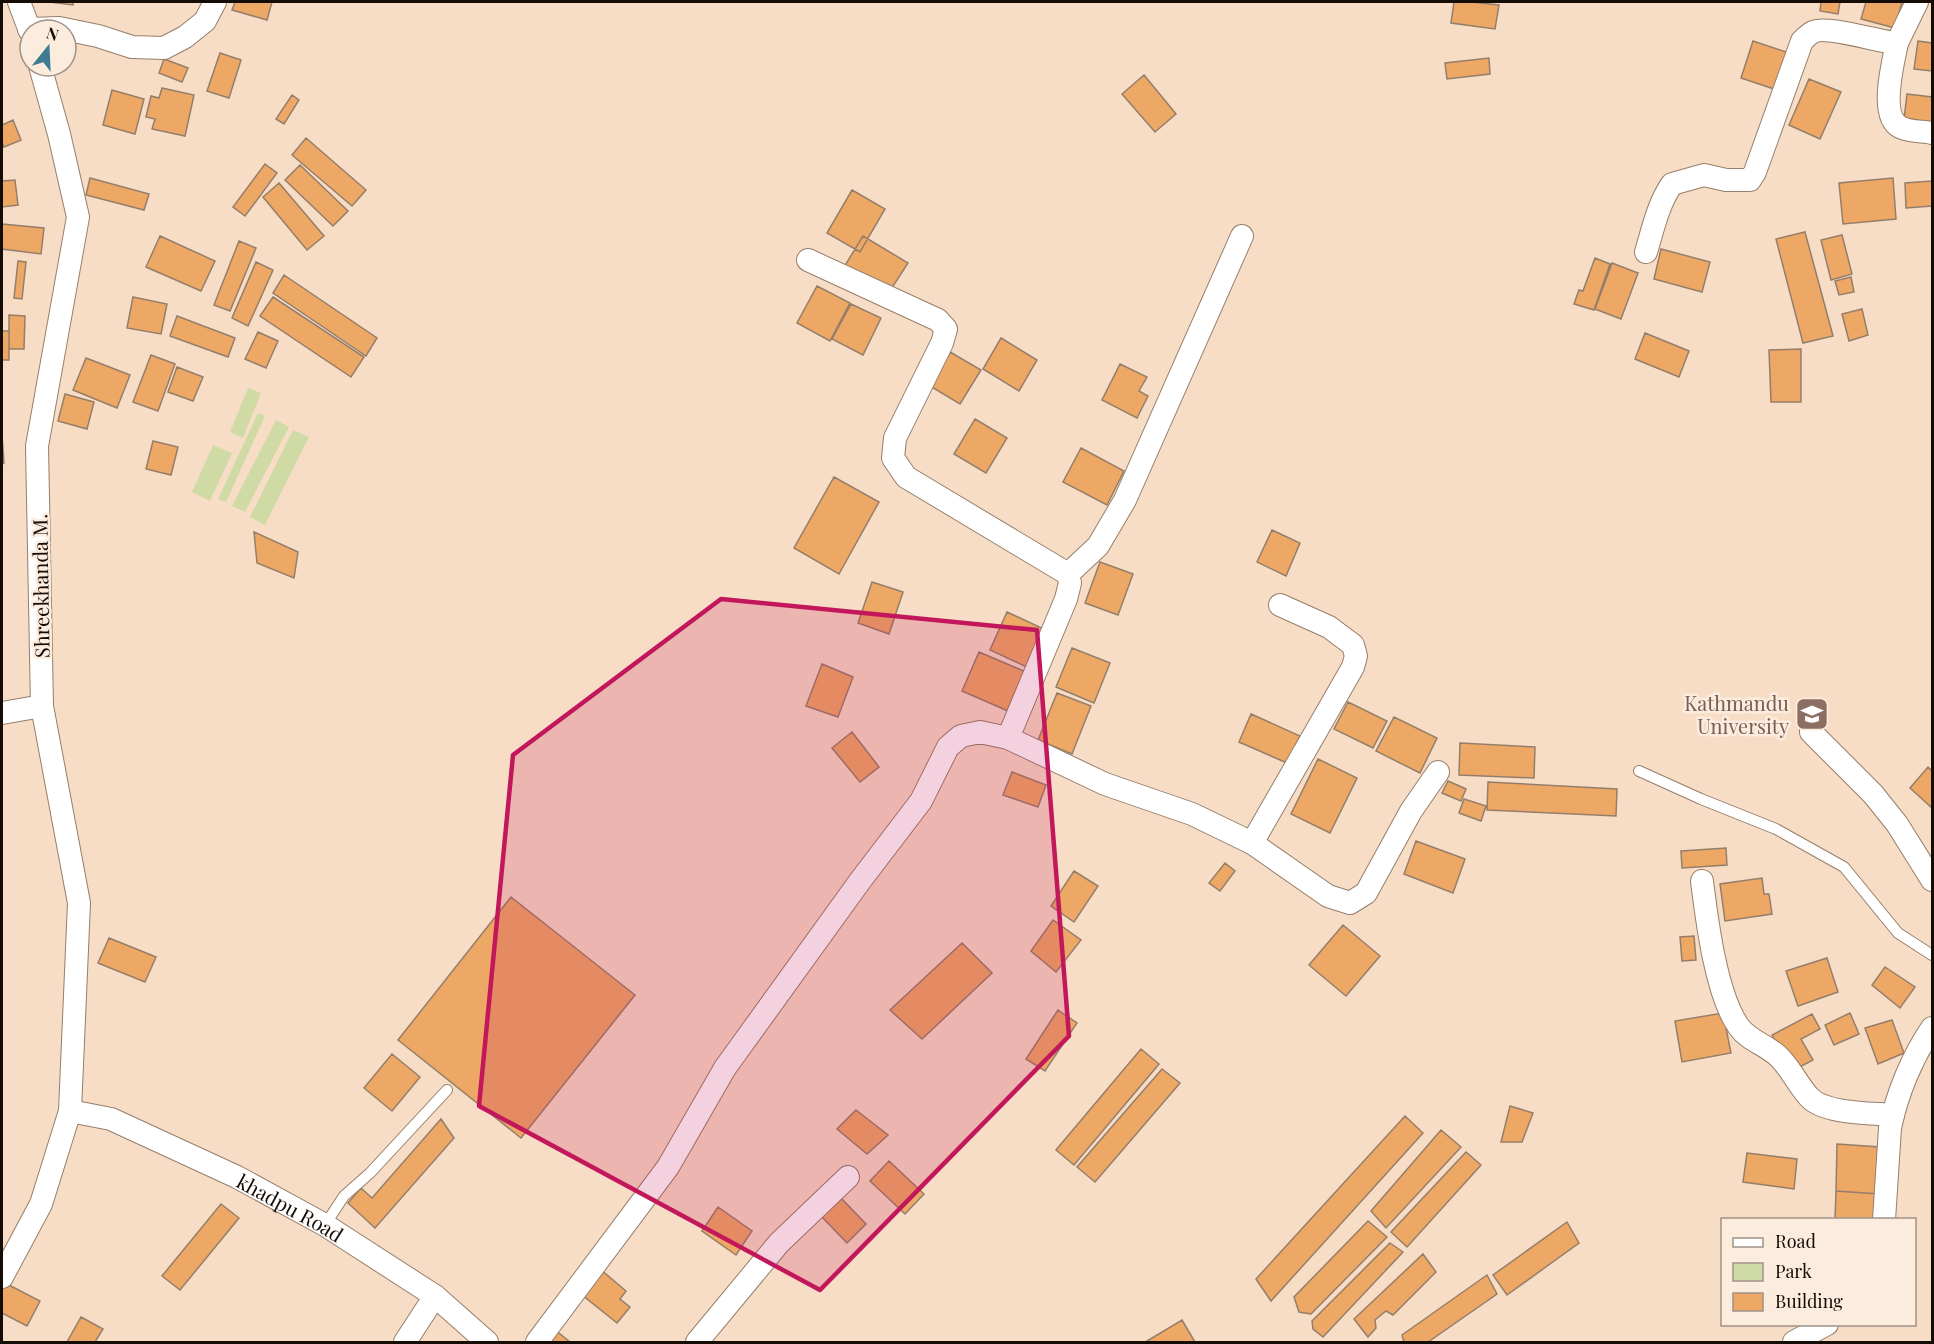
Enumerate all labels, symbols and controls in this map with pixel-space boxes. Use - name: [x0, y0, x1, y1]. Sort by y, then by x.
- north arrow: [18, 18, 78, 78]
- text: N: [44, 21, 62, 45]
- street label: Shreekhanda M.: [25, 514, 55, 658]
- place label: Kathmandu University: [1684, 689, 1789, 739]
- school or university icon: Kathmandu University: [1794, 696, 1830, 732]
- street label: khadpu Road: [233, 1166, 349, 1247]
- legend: [1721, 1218, 1916, 1326]
- text: Road: [1775, 1229, 1816, 1253]
- text: Park: [1775, 1259, 1812, 1283]
- text: Building: [1775, 1289, 1843, 1313]

